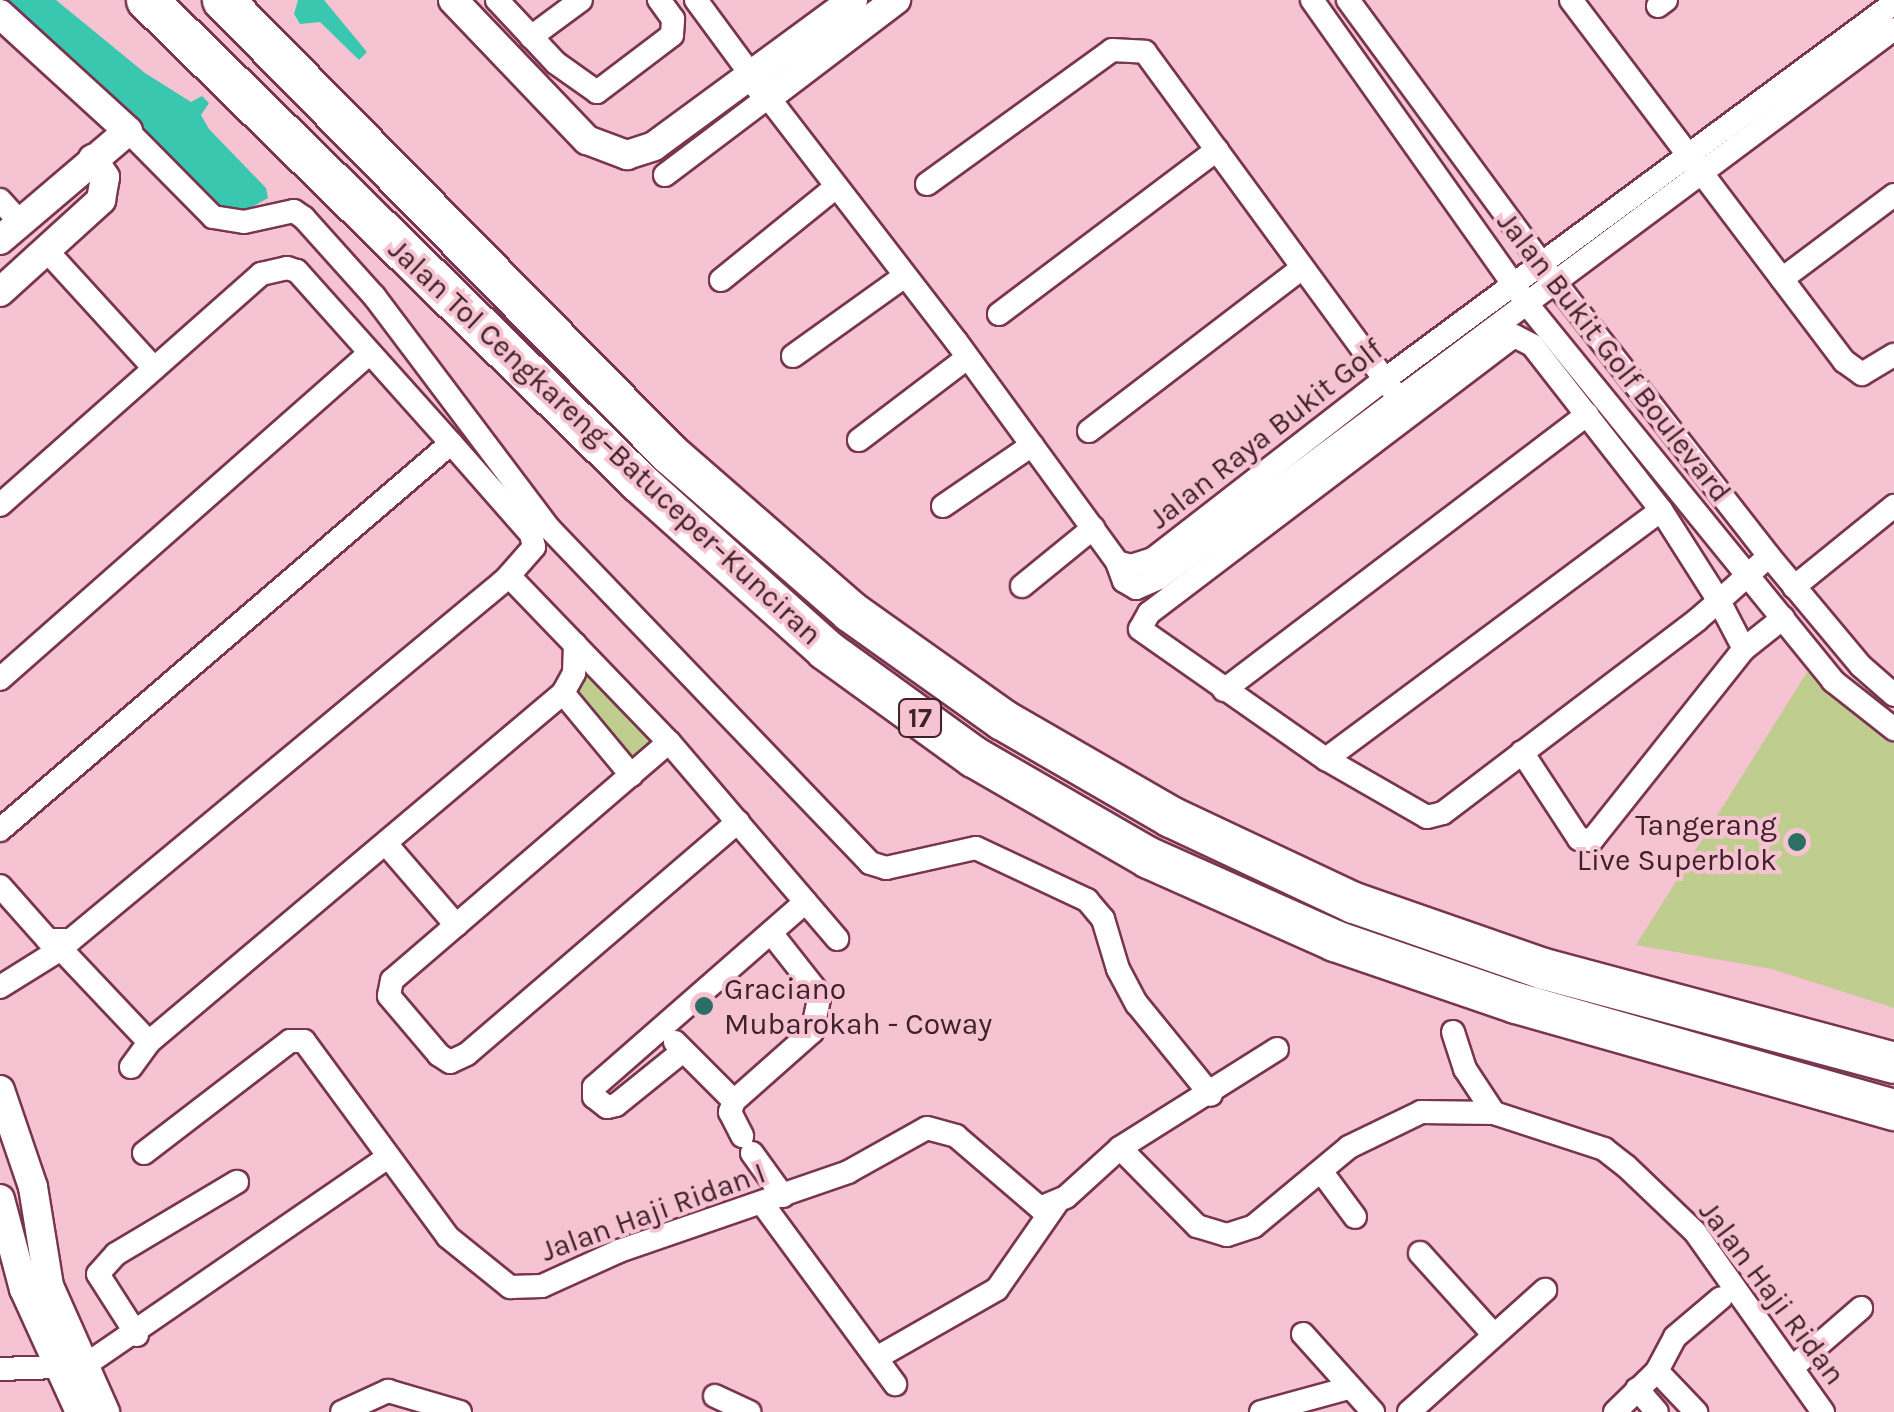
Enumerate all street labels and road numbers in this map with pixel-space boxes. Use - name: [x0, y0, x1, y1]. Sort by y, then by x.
- street label: Jalan Bukit Golf Boulevard: [1489, 205, 1739, 509]
- street label: Jalan Tol Cengkareng–Batuceper–Kunciran: [381, 231, 829, 653]
- street label: Jalan Raya Bukit Golf: [1142, 332, 1390, 536]
- road number: 17: [898, 695, 942, 741]
- street label: Jalan Haji Ridan I: [536, 1155, 770, 1269]
- street label: Jalan Haji Ridan: [1691, 1194, 1853, 1392]

